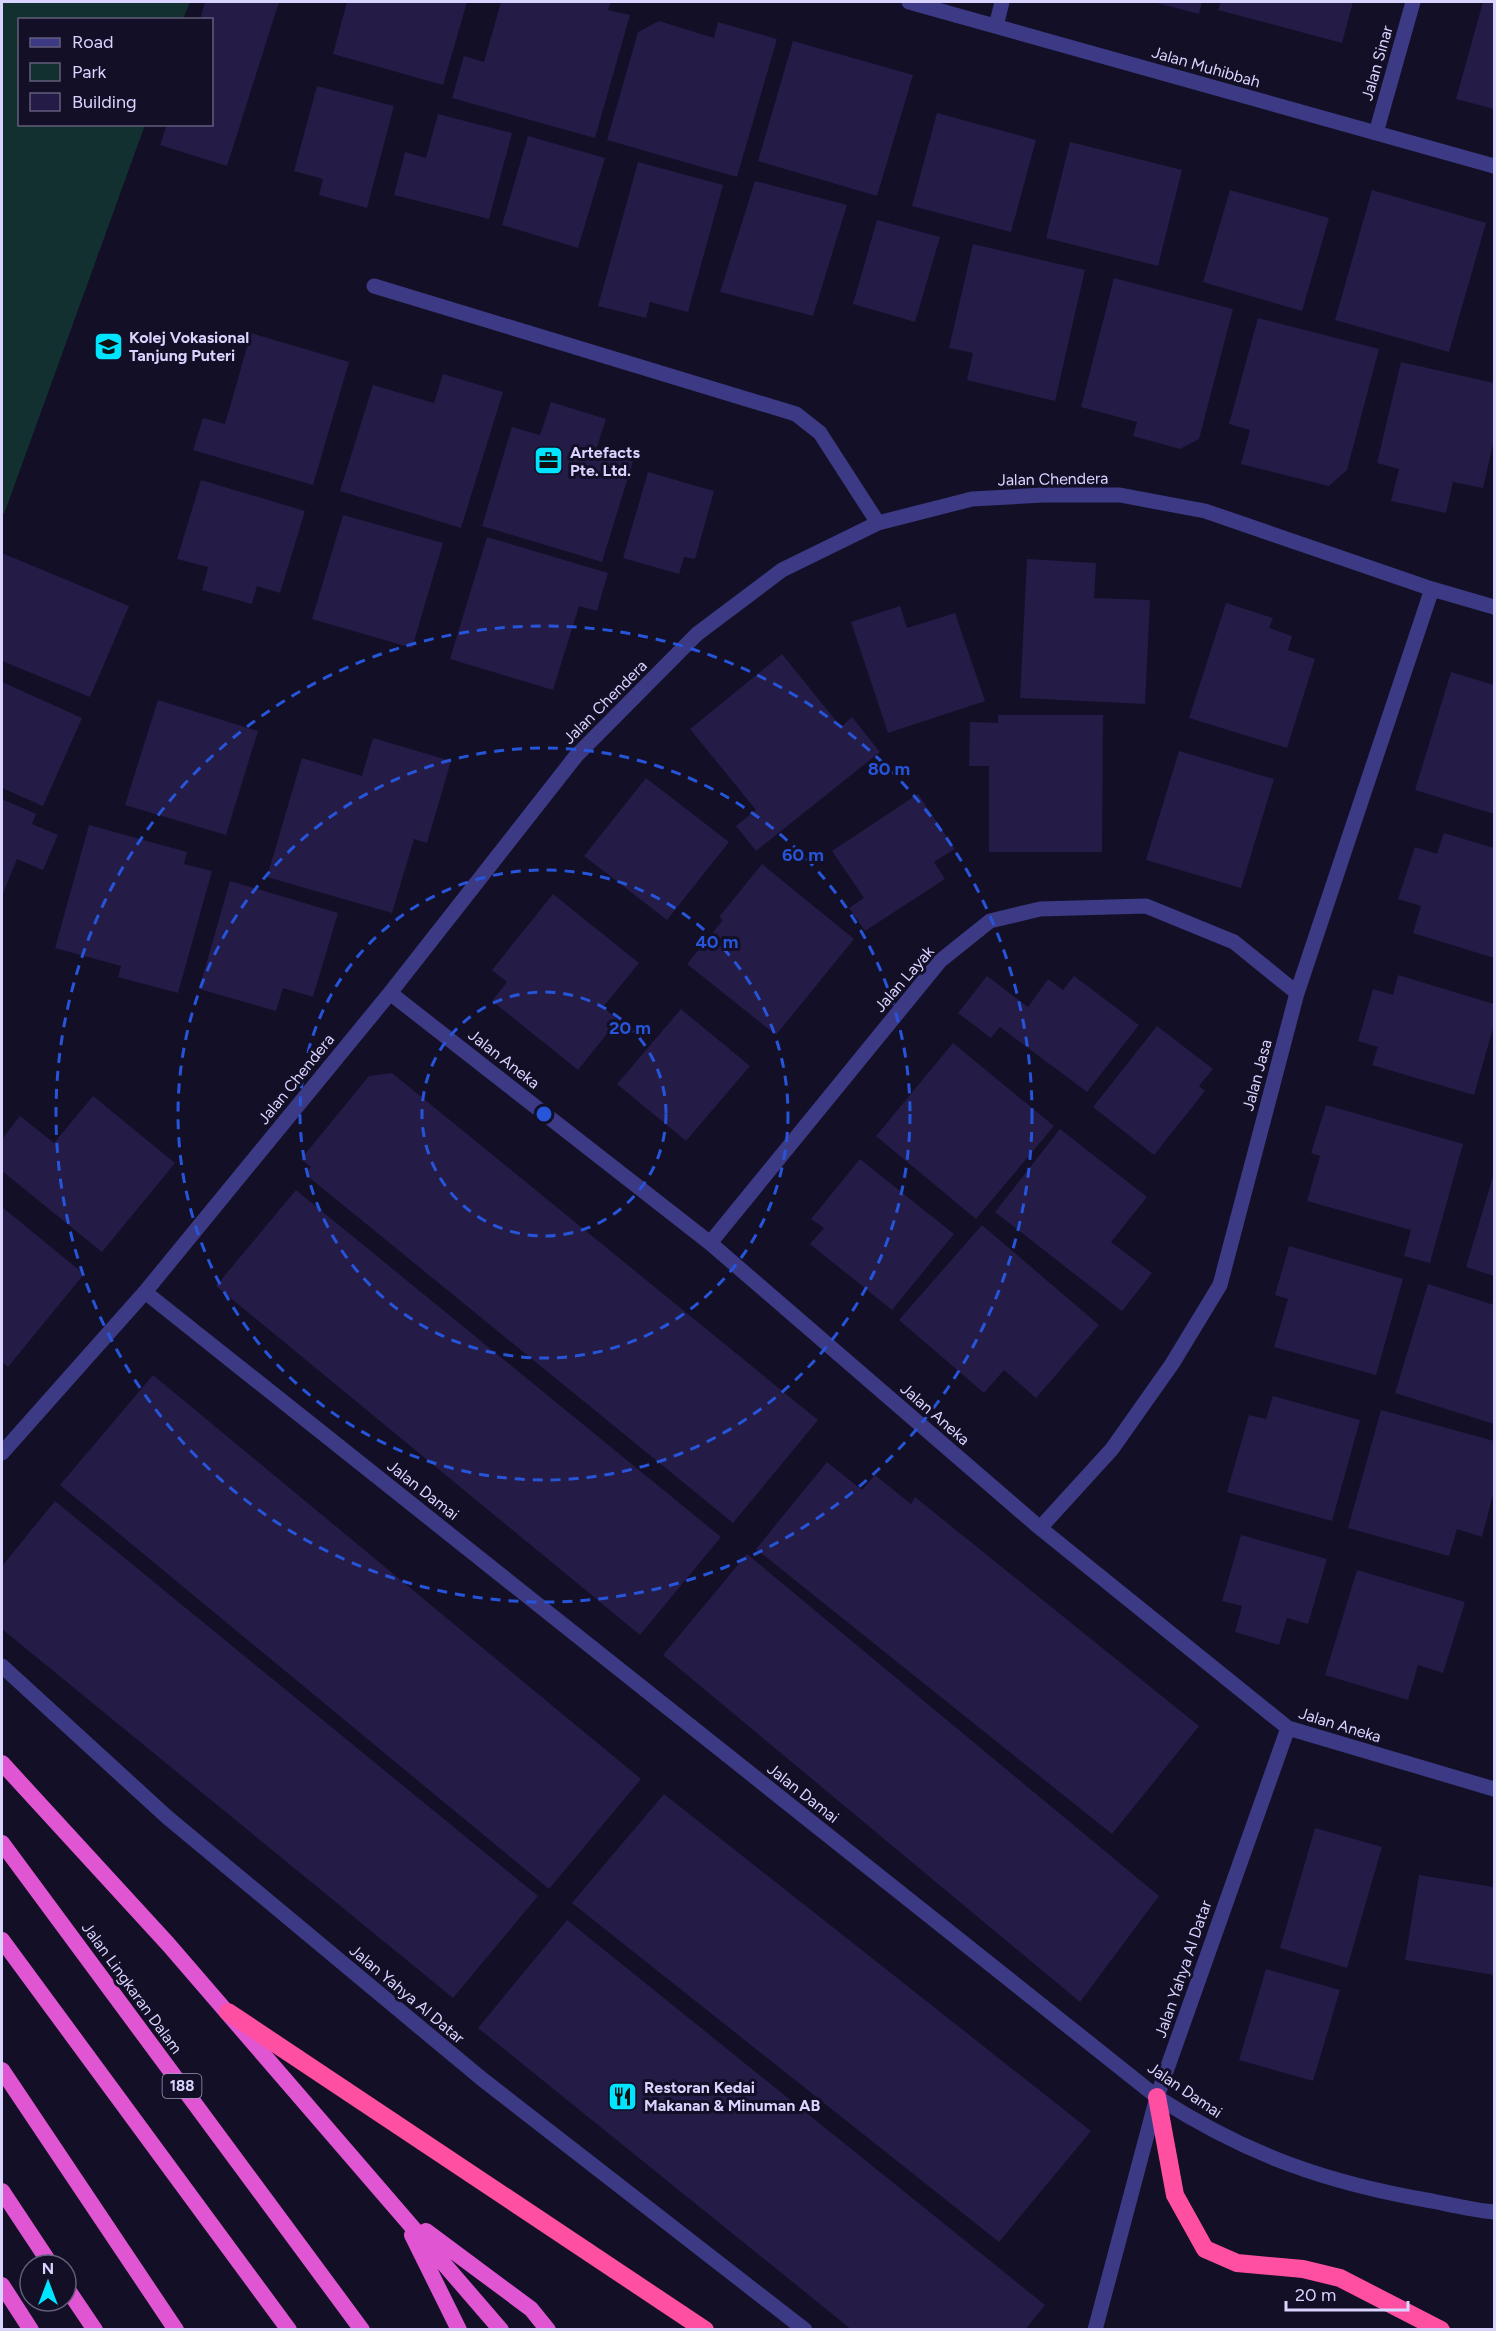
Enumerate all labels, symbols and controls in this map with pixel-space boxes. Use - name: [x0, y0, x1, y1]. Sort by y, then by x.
- legend: [18, 18, 213, 126]
- street label: Jalan Sinar: [1357, 23, 1397, 103]
- text: Road: [72, 31, 113, 53]
- street label: Jalan Muhibbah: [1150, 42, 1262, 92]
- text: Park: [72, 61, 107, 83]
- text: Building: [72, 91, 137, 113]
- place label: Kolej Vokasional Tanjung Puteri: [129, 328, 249, 365]
- school or university icon: Kolej Vokasional Tanjung Puteri: [92, 330, 124, 362]
- place label: Artefacts Pte. Ltd.: [570, 443, 640, 480]
- office icon: Artefacts Pte. Ltd.: [533, 445, 565, 477]
- street label: Jalan Chendera: [997, 469, 1109, 489]
- street label: Jalan Chendera: [559, 656, 651, 748]
- text: 80 m: [868, 758, 910, 780]
- text: 60 m: [782, 844, 824, 866]
- text: 40 m: [695, 931, 739, 953]
- street label: Jalan Layak: [870, 942, 938, 1016]
- text: 20 m: [609, 1017, 651, 1039]
- street label: Jalan Aneka: [465, 1025, 543, 1093]
- street label: Jalan Chendera: [254, 1030, 338, 1128]
- street label: Jalan Jasa: [1238, 1037, 1276, 1113]
- centre of rings: [534, 1104, 554, 1124]
- street label: Jalan Aneka: [897, 1379, 973, 1449]
- street label: Jalan Damai: [383, 1456, 463, 1524]
- street label: Jalan Aneka: [1296, 1703, 1384, 1747]
- street label: Jalan Damai: [763, 1759, 843, 1827]
- street label: Jalan Yahya Al Datar: [1151, 1897, 1216, 2040]
- street label: Jalan Lingkaran Dalam: [78, 1919, 186, 2057]
- street label: Jalan Yahya Al Datar: [346, 1940, 469, 2048]
- street label: Jalan Damai: [1144, 2058, 1226, 2122]
- road number: 188: [162, 2074, 201, 2098]
- place label: Restoran Kedai Makanan & Minuman AB: [644, 2078, 821, 2115]
- restaurant icon: Restoran Kedai Makanan & Minuman AB: [607, 2080, 639, 2112]
- north arrow: [18, 2253, 78, 2313]
- text: N: [42, 2259, 54, 2278]
- scale bar: [1286, 2274, 1408, 2312]
- text: 20 m: [1295, 2284, 1336, 2306]

